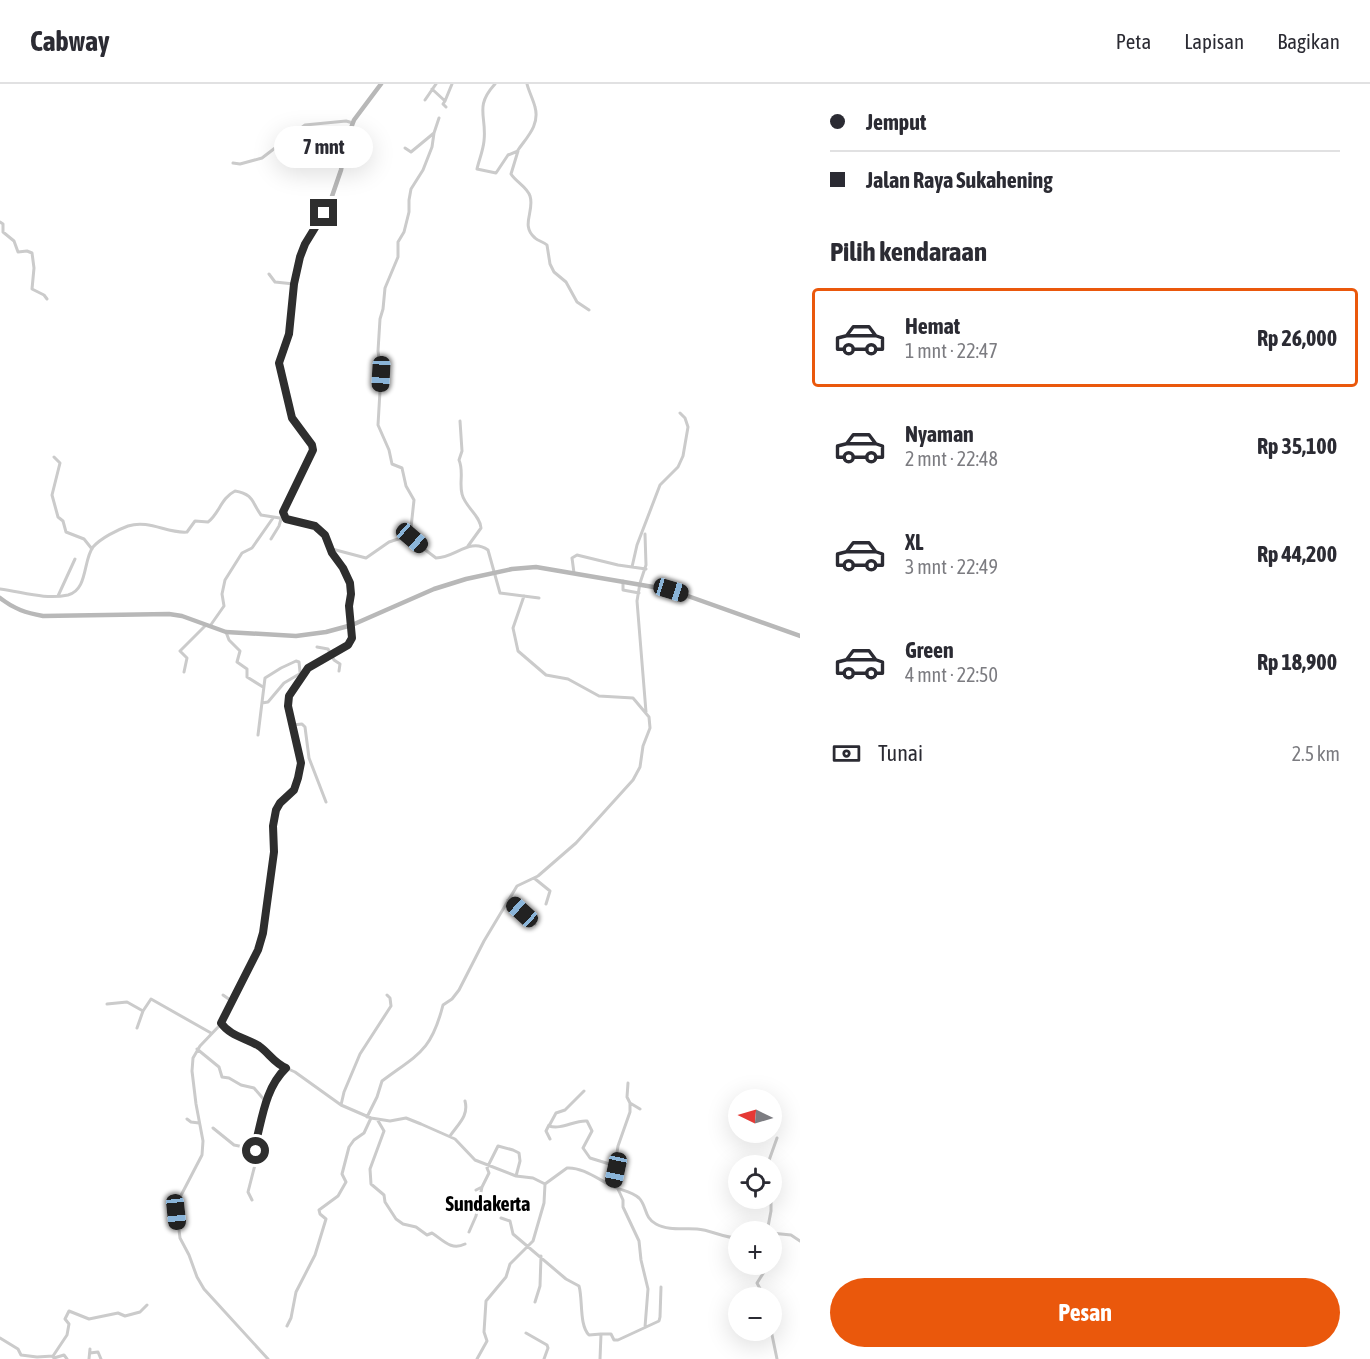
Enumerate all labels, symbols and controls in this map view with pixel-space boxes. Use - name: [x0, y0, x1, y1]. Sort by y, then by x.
- text: Cabway: [30, 25, 110, 57]
- text: Peta: [1116, 29, 1151, 53]
- text: Lapisan: [1184, 29, 1244, 53]
- text: Bagikan: [1277, 29, 1340, 53]
- text: Jemput: [866, 109, 926, 135]
- callout: 7 mnt: [274, 126, 374, 168]
- text: 7 mnt: [303, 135, 345, 158]
- text: Jalan Raya Sukahening: [866, 167, 1053, 193]
- route end: [310, 199, 337, 226]
- text: Pilih kendaraan: [830, 236, 987, 267]
- icon: car: [833, 311, 887, 365]
- text: Hemat: [905, 313, 960, 339]
- text: Rp 26,000: [1257, 325, 1337, 351]
- text: 1 mnt · 22:47: [905, 339, 998, 362]
- car: [371, 356, 391, 392]
- icon: car: [833, 419, 887, 473]
- text: Nyaman: [905, 421, 974, 447]
- text: Rp 35,100: [1257, 433, 1337, 459]
- text: 2 mnt · 22:48: [905, 447, 998, 470]
- car: [393, 519, 431, 557]
- icon: car: [833, 527, 887, 581]
- text: XL: [905, 529, 923, 555]
- text: Rp 44,200: [1257, 541, 1337, 567]
- text: 3 mnt · 22:49: [905, 555, 998, 578]
- car: [651, 576, 691, 604]
- icon: car: [833, 635, 887, 689]
- text: Green: [905, 637, 954, 663]
- text: Rp 18,900: [1257, 649, 1337, 675]
- text: 4 mnt · 22:50: [905, 663, 998, 686]
- icon: cash: [830, 737, 863, 770]
- text: Tunai: [878, 740, 923, 766]
- text: 2.5 km: [1292, 742, 1340, 765]
- car: [503, 893, 541, 931]
- north arrow: [728, 1089, 782, 1143]
- map controls: [728, 1089, 782, 1341]
- route start: [242, 1137, 269, 1164]
- car: [603, 1151, 629, 1189]
- button: locate: [728, 1155, 782, 1209]
- district label: Sundakerta: [446, 1192, 530, 1215]
- car: [165, 1193, 187, 1231]
- button: +: [728, 1221, 782, 1275]
- button: Pesan: [830, 1278, 1340, 1347]
- button: −: [728, 1287, 782, 1341]

